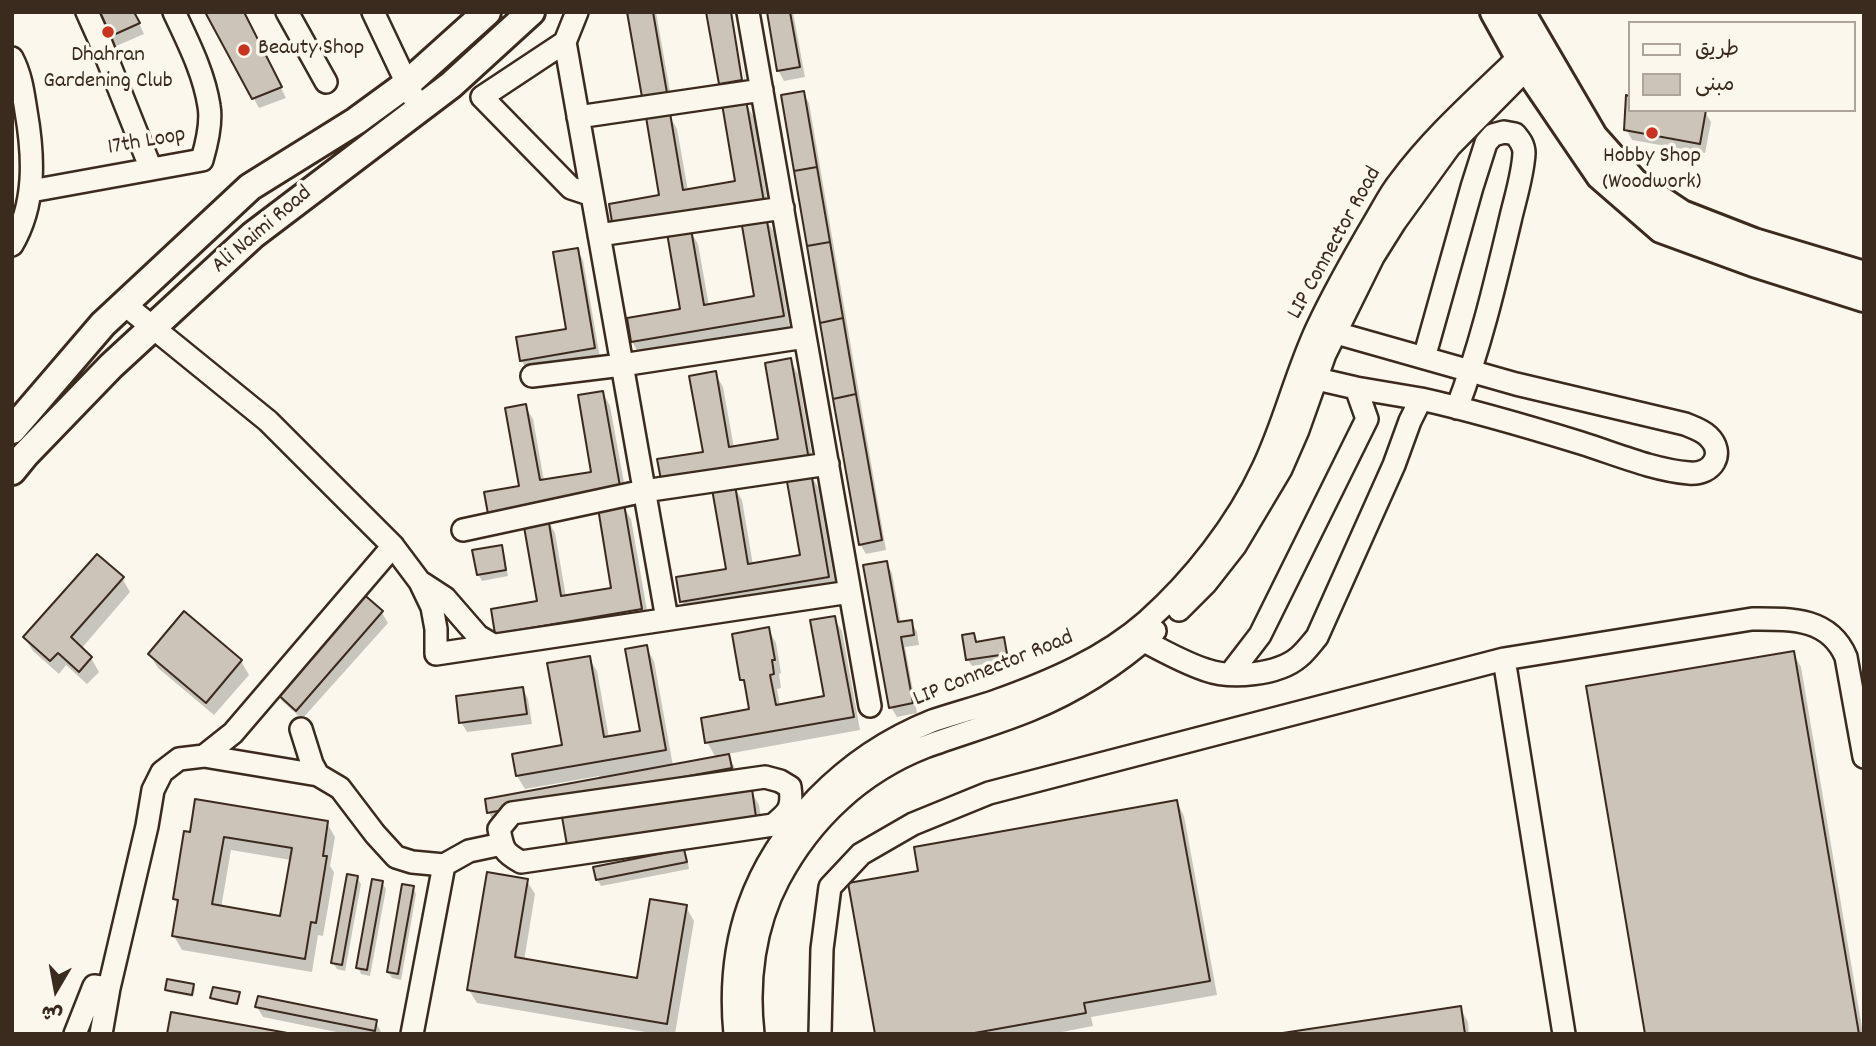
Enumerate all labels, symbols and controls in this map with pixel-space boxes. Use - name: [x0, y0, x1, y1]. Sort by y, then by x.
- legend: [1628, 21, 1855, 112]
- marker: Dhahran Gardening Club: [100, 24, 116, 40]
- place label: Beauty Shop: [258, 36, 364, 64]
- text: طريق: [1695, 36, 1739, 66]
- marker: Beauty Shop: [236, 42, 252, 58]
- place label: Dhahran Gardening Club: [43, 43, 173, 97]
- text: مبنى: [1695, 71, 1734, 101]
- street label: 17th Loop: [106, 123, 188, 163]
- marker: Hobby Shop (Woodwork): [1644, 125, 1660, 141]
- place label: Hobby Shop (Woodwork): [1603, 144, 1701, 198]
- street label: LIP Connector Road: [1283, 163, 1389, 325]
- street label: Ali Naimi Road: [207, 181, 319, 281]
- street label: LIP Connector Road: [910, 625, 1078, 715]
- north arrow: [21, 955, 91, 1025]
- text: ش: [40, 996, 65, 1026]

